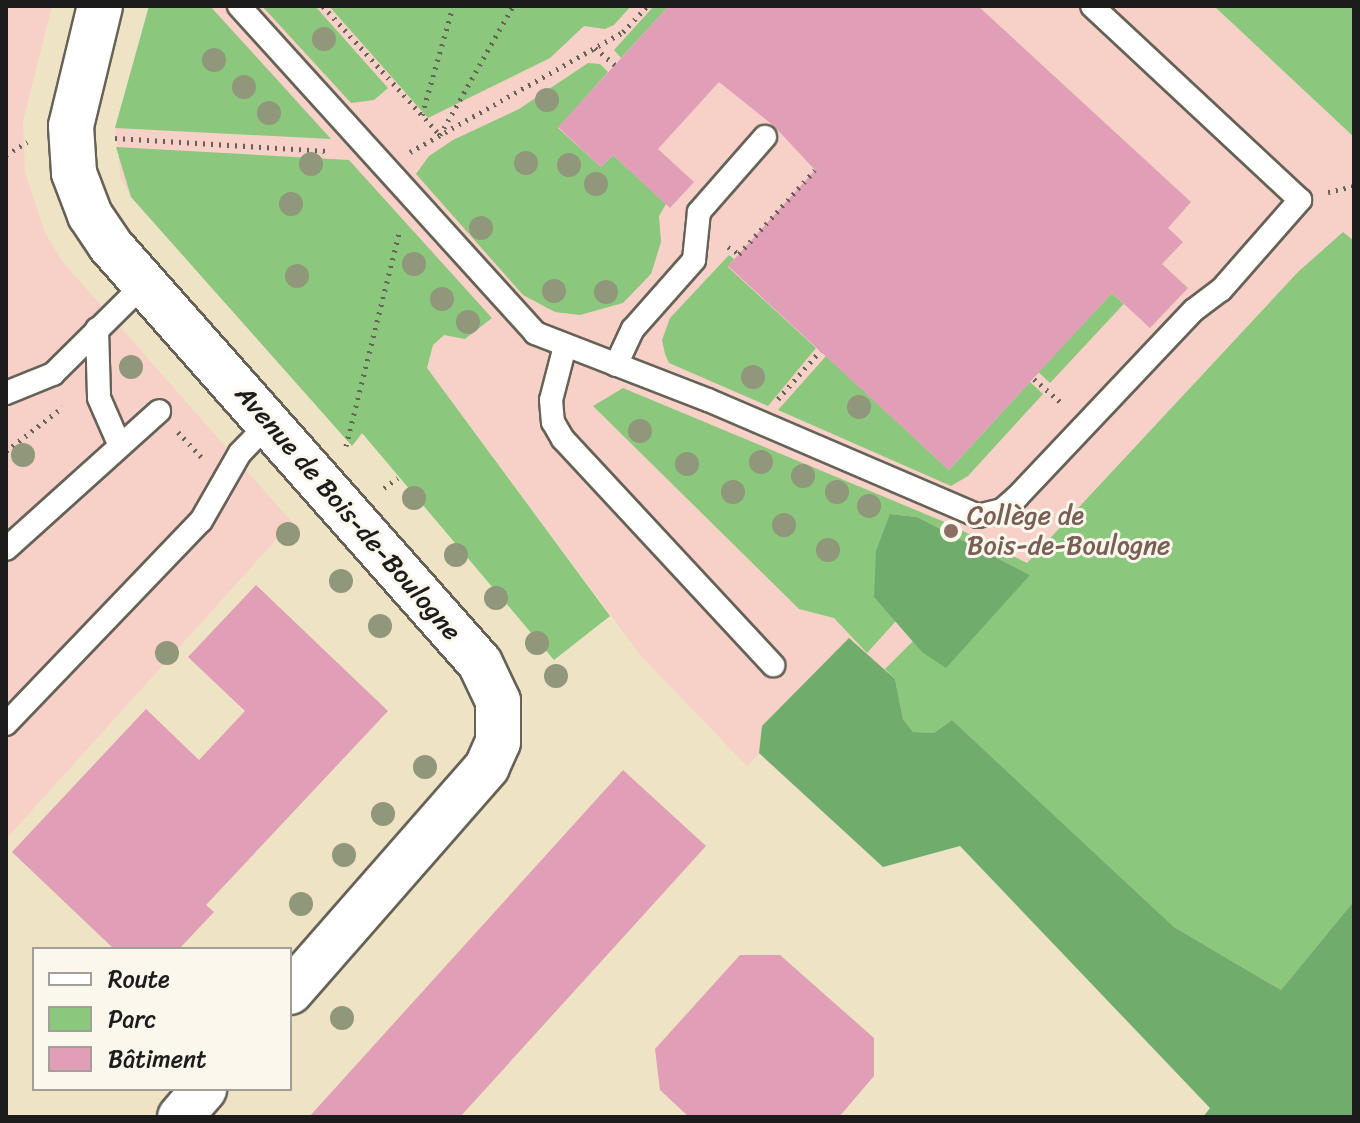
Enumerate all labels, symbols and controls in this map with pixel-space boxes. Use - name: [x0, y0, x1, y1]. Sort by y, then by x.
- street label: Avenue de Bois-de-Boulogne: [229, 379, 467, 647]
- place label: Collège de Bois-de-Boulogne: [967, 500, 1170, 562]
- marker: Collège de Bois-de-Boulogne: [942, 522, 960, 540]
- legend: [32, 947, 292, 1091]
- text: Route: [108, 958, 170, 1000]
- text: Parc: [108, 998, 156, 1040]
- text: Bâtiment: [108, 1038, 207, 1080]

